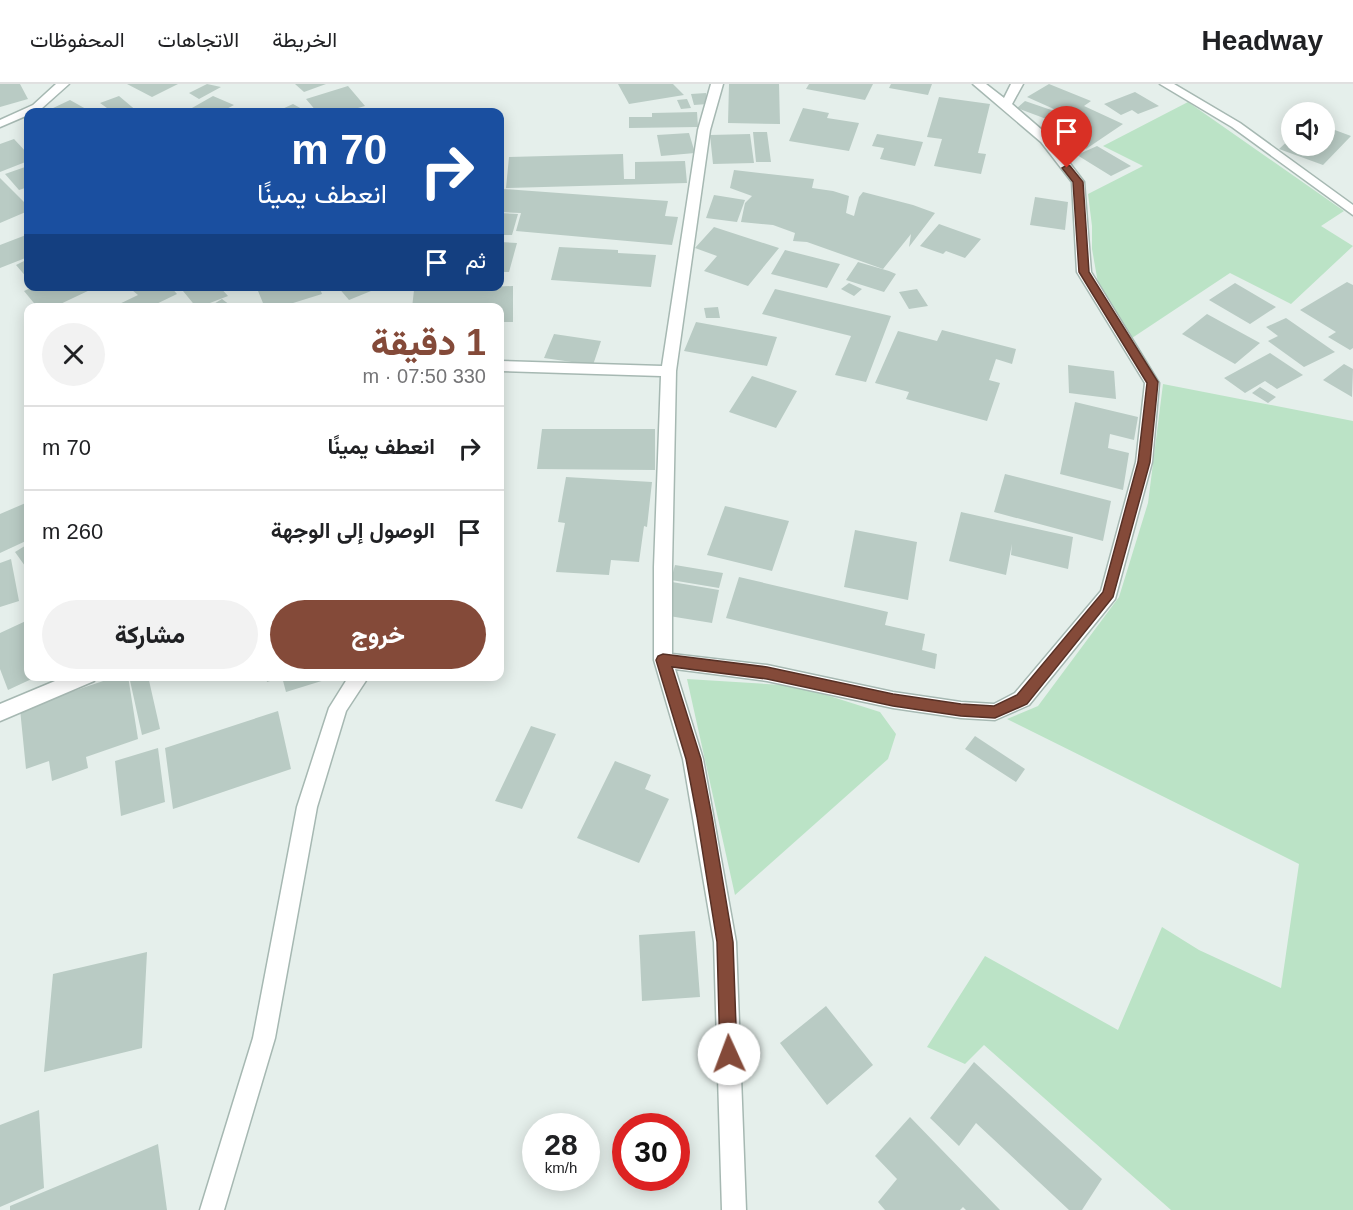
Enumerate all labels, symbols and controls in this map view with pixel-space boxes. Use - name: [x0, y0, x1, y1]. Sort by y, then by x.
- text: Headway: [1202, 25, 1323, 56]
- text: المحفوظات: [30, 28, 125, 51]
- text: الاتجاهات: [158, 28, 239, 51]
- text: الخريطة: [272, 28, 337, 51]
- map controls: [1281, 102, 1335, 156]
- button: sound: [1281, 102, 1335, 156]
- pin: [1041, 106, 1092, 168]
- icon: arrive: [1050, 115, 1083, 148]
- text: 70 m: [291, 126, 387, 173]
- icon: right: [408, 132, 486, 210]
- text: انعطف يمينًا: [257, 179, 387, 209]
- icon: arrive: [420, 246, 453, 279]
- text: ثم: [465, 248, 486, 273]
- text: 1 دقيقة: [371, 322, 486, 363]
- button: close: [42, 323, 105, 386]
- text: 330 m · 07:50: [363, 365, 486, 387]
- icon: right: [453, 432, 486, 465]
- text: انعطف يمينًا: [327, 434, 435, 459]
- text: 70 m: [42, 435, 91, 460]
- icon: arrive: [453, 516, 486, 549]
- text: الوصول إلى الوجهة: [271, 518, 435, 543]
- text: 260 m: [42, 519, 103, 544]
- button: مشاركة: [42, 600, 258, 669]
- button: خروج: [270, 600, 486, 669]
- position arrow: [697, 1022, 761, 1086]
- speed limit sign: 30: [612, 1113, 690, 1191]
- text: 28: [544, 1128, 578, 1161]
- text: km/h: [545, 1159, 577, 1176]

